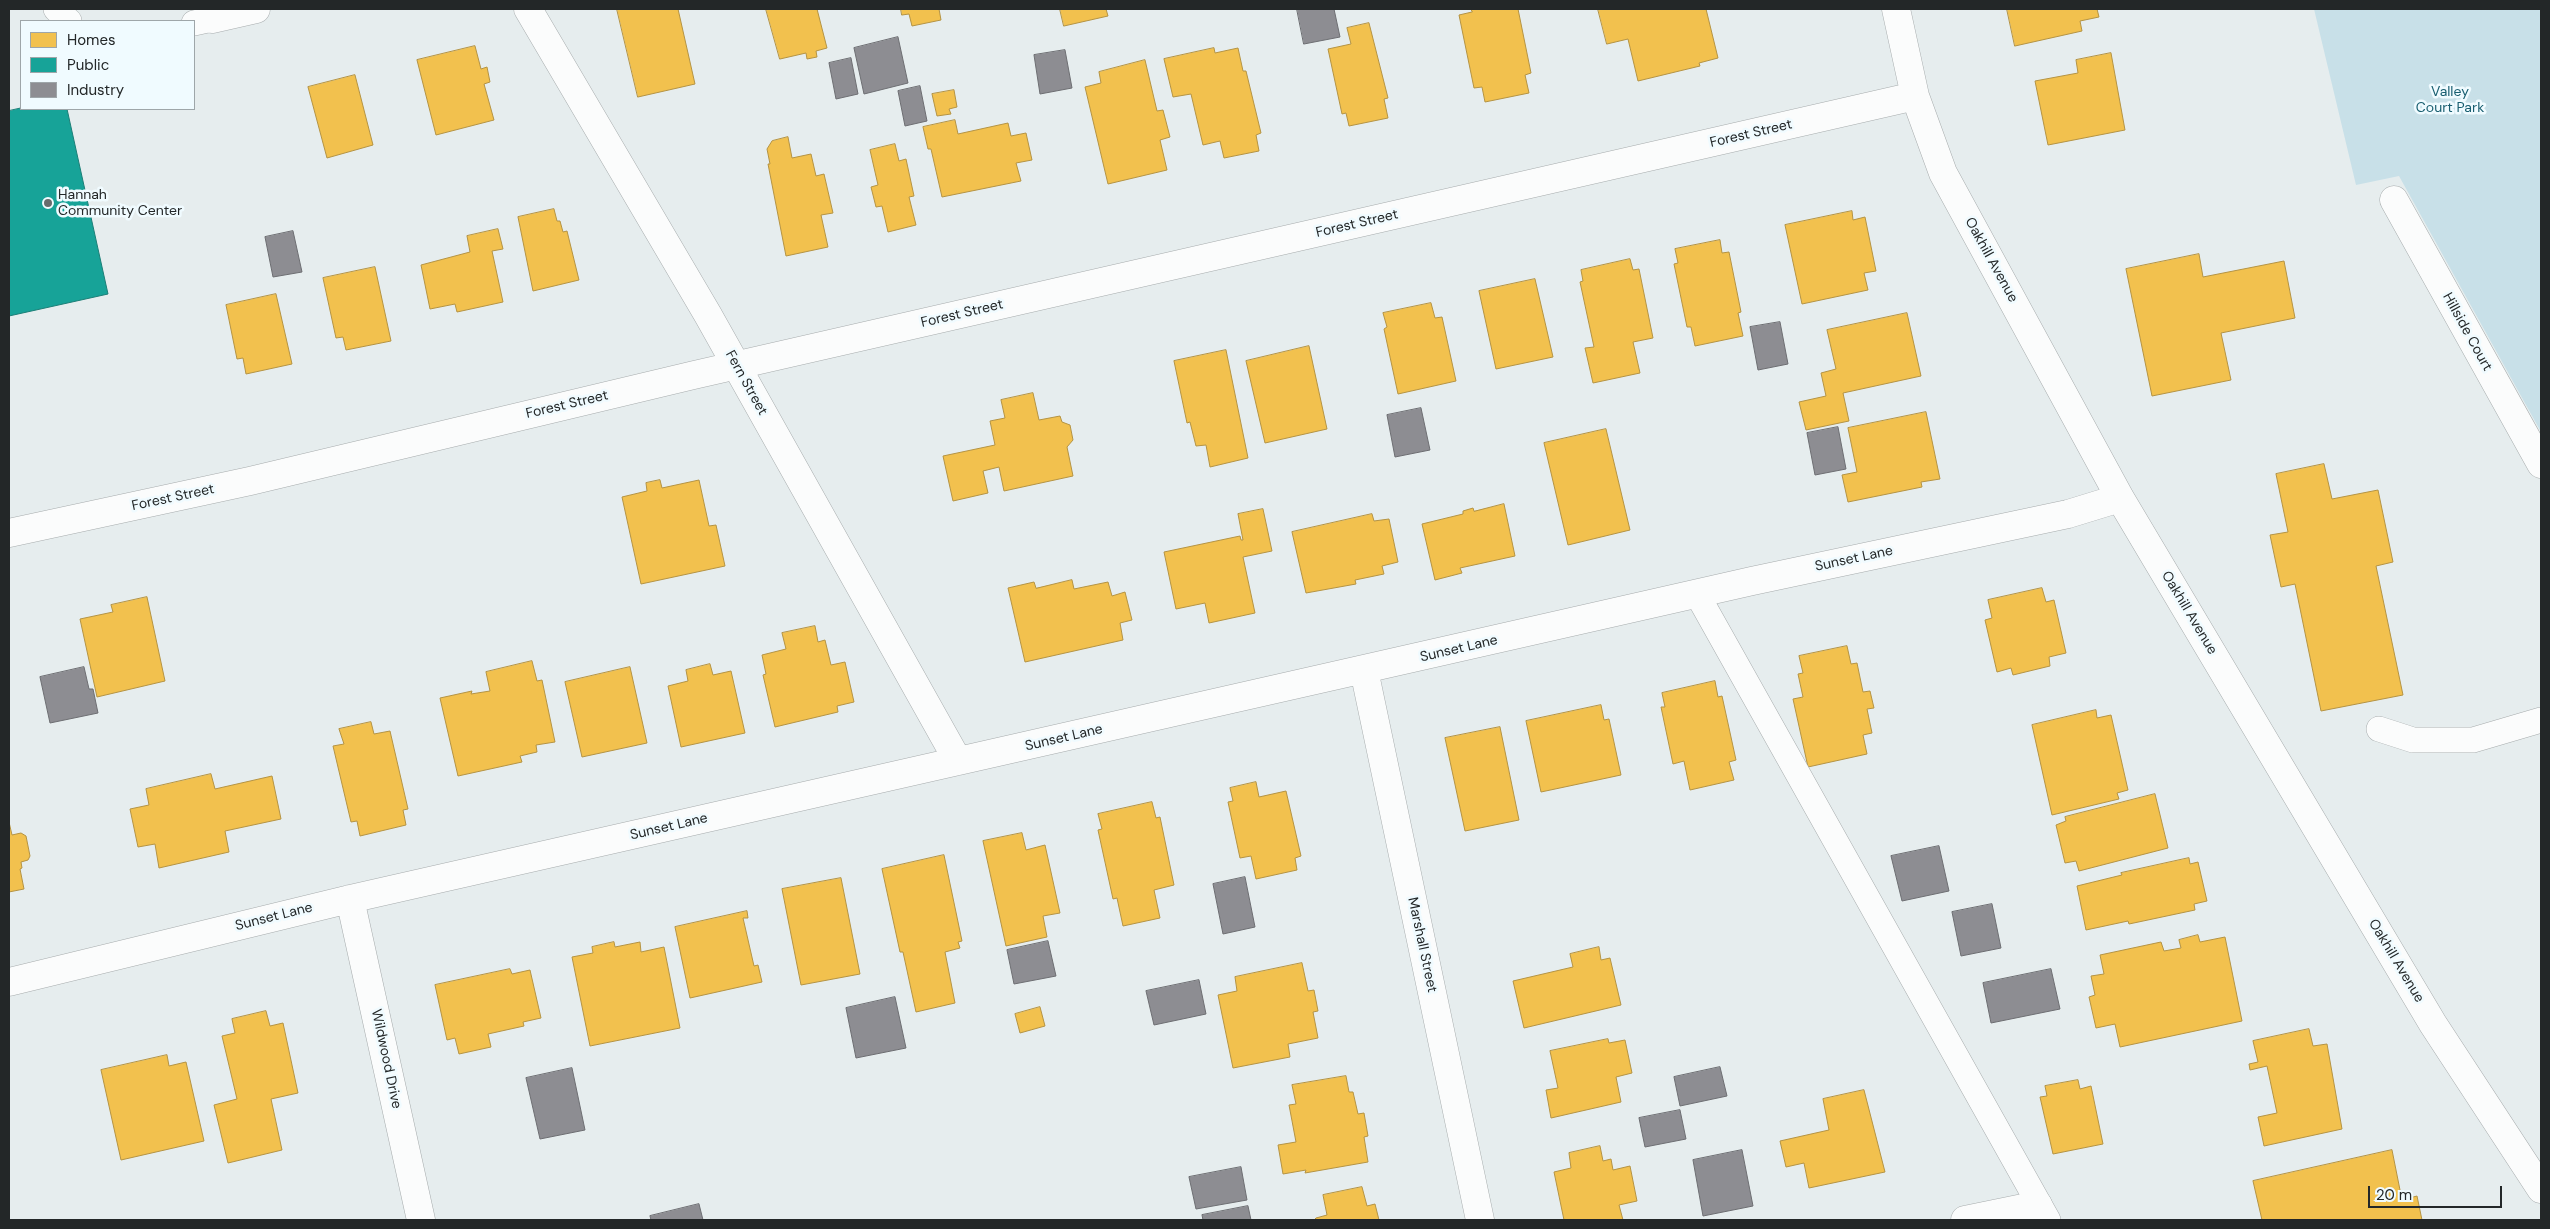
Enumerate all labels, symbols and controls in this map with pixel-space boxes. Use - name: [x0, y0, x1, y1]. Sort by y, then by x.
- legend: [20, 20, 195, 110]
- text: Homes: [67, 30, 116, 50]
- text: Public: [67, 55, 109, 75]
- text: Industry: [67, 80, 124, 100]
- park label: Valley Court Park: [2416, 84, 2484, 116]
- street label: Forest Street: [1708, 116, 1794, 152]
- place label: Hannah Community Center: [58, 187, 182, 220]
- marker: Hannah Community Center: [42, 197, 54, 209]
- street label: Forest Street: [1314, 206, 1400, 242]
- street label: Oakhill Avenue: [1961, 215, 2021, 305]
- street label: Hillside Court: [2439, 290, 2495, 374]
- street label: Forest Street: [919, 296, 1005, 332]
- street label: Fern Street: [721, 348, 771, 418]
- street label: Forest Street: [524, 387, 610, 423]
- street label: Forest Street: [130, 481, 216, 515]
- street label: Sunset Lane: [1814, 543, 1894, 575]
- street label: Oakhill Avenue: [2157, 568, 2221, 658]
- street label: Sunset Lane: [1419, 632, 1499, 666]
- street label: Sunset Lane: [1024, 721, 1104, 755]
- street label: Sunset Lane: [629, 810, 709, 844]
- street label: Marshall Street: [1404, 896, 1440, 994]
- street label: Sunset Lane: [234, 899, 314, 935]
- street label: Oakhill Avenue: [2364, 916, 2428, 1006]
- street label: Wildwood Drive: [367, 1008, 405, 1110]
- scale bar: [2370, 1176, 2504, 1208]
- text: 20 m: [2376, 1185, 2412, 1205]

